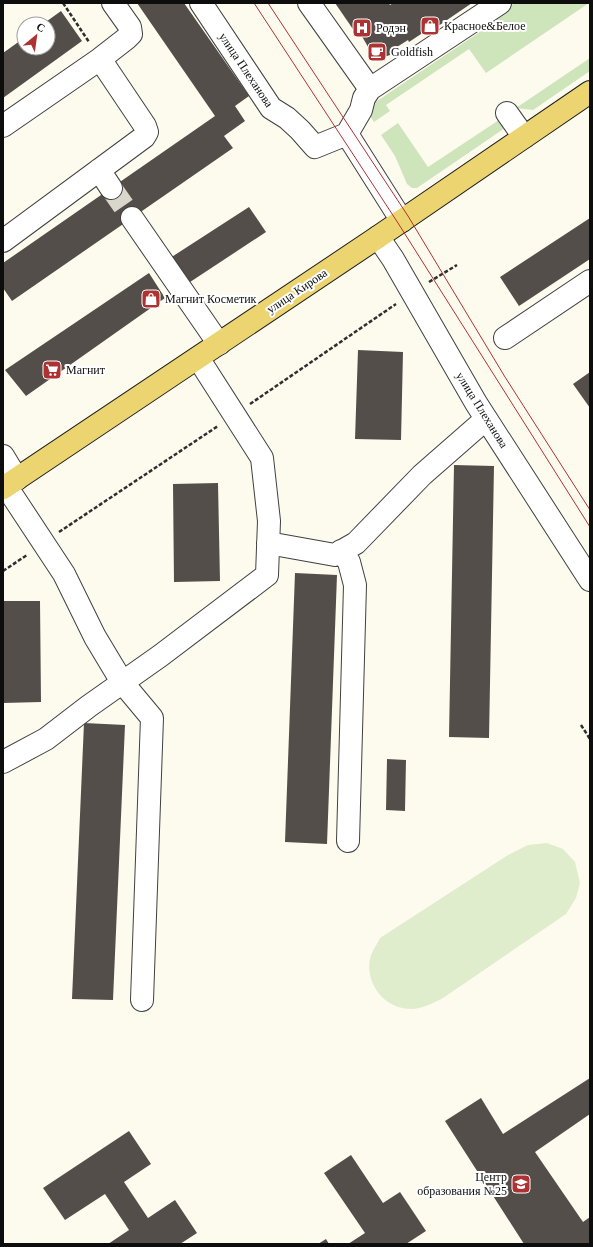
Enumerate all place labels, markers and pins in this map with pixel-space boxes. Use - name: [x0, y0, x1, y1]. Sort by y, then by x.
- shop icon: Красное&Белое: [419, 15, 441, 37]
- hospital icon: Родэн: [351, 17, 373, 39]
- place label: Красное&Белое: [444, 19, 526, 33]
- place label: Родэн: [376, 21, 407, 35]
- cafe icon: Goldfish: [366, 41, 388, 63]
- place label: Goldfish: [391, 45, 433, 59]
- shop icon: Магнит Косметик: [140, 288, 162, 310]
- place label: Магнит Косметик: [165, 292, 257, 306]
- supermarket icon: Магнит: [41, 359, 63, 381]
- place label: Магнит: [66, 363, 106, 377]
- place label: Центр образования №25: [417, 1170, 507, 1198]
- school or university icon: Центр образования №25: [510, 1173, 532, 1195]

